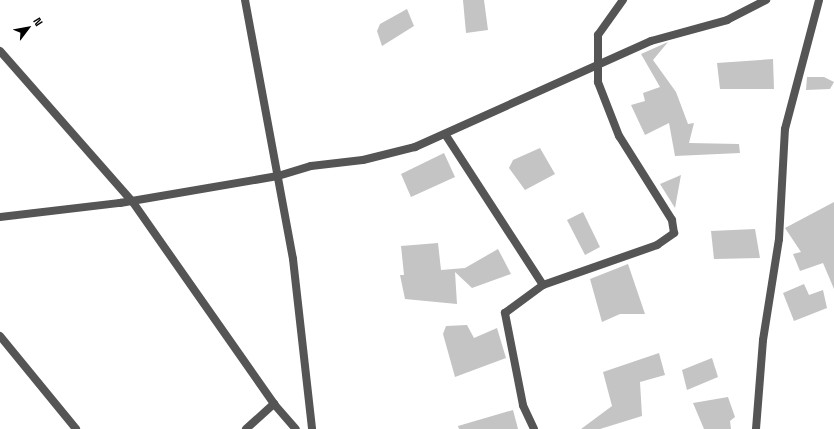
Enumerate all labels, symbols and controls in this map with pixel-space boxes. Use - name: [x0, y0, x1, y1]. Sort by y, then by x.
- north arrow: [8, 8, 48, 48]
- text: N: [30, 15, 46, 28]

